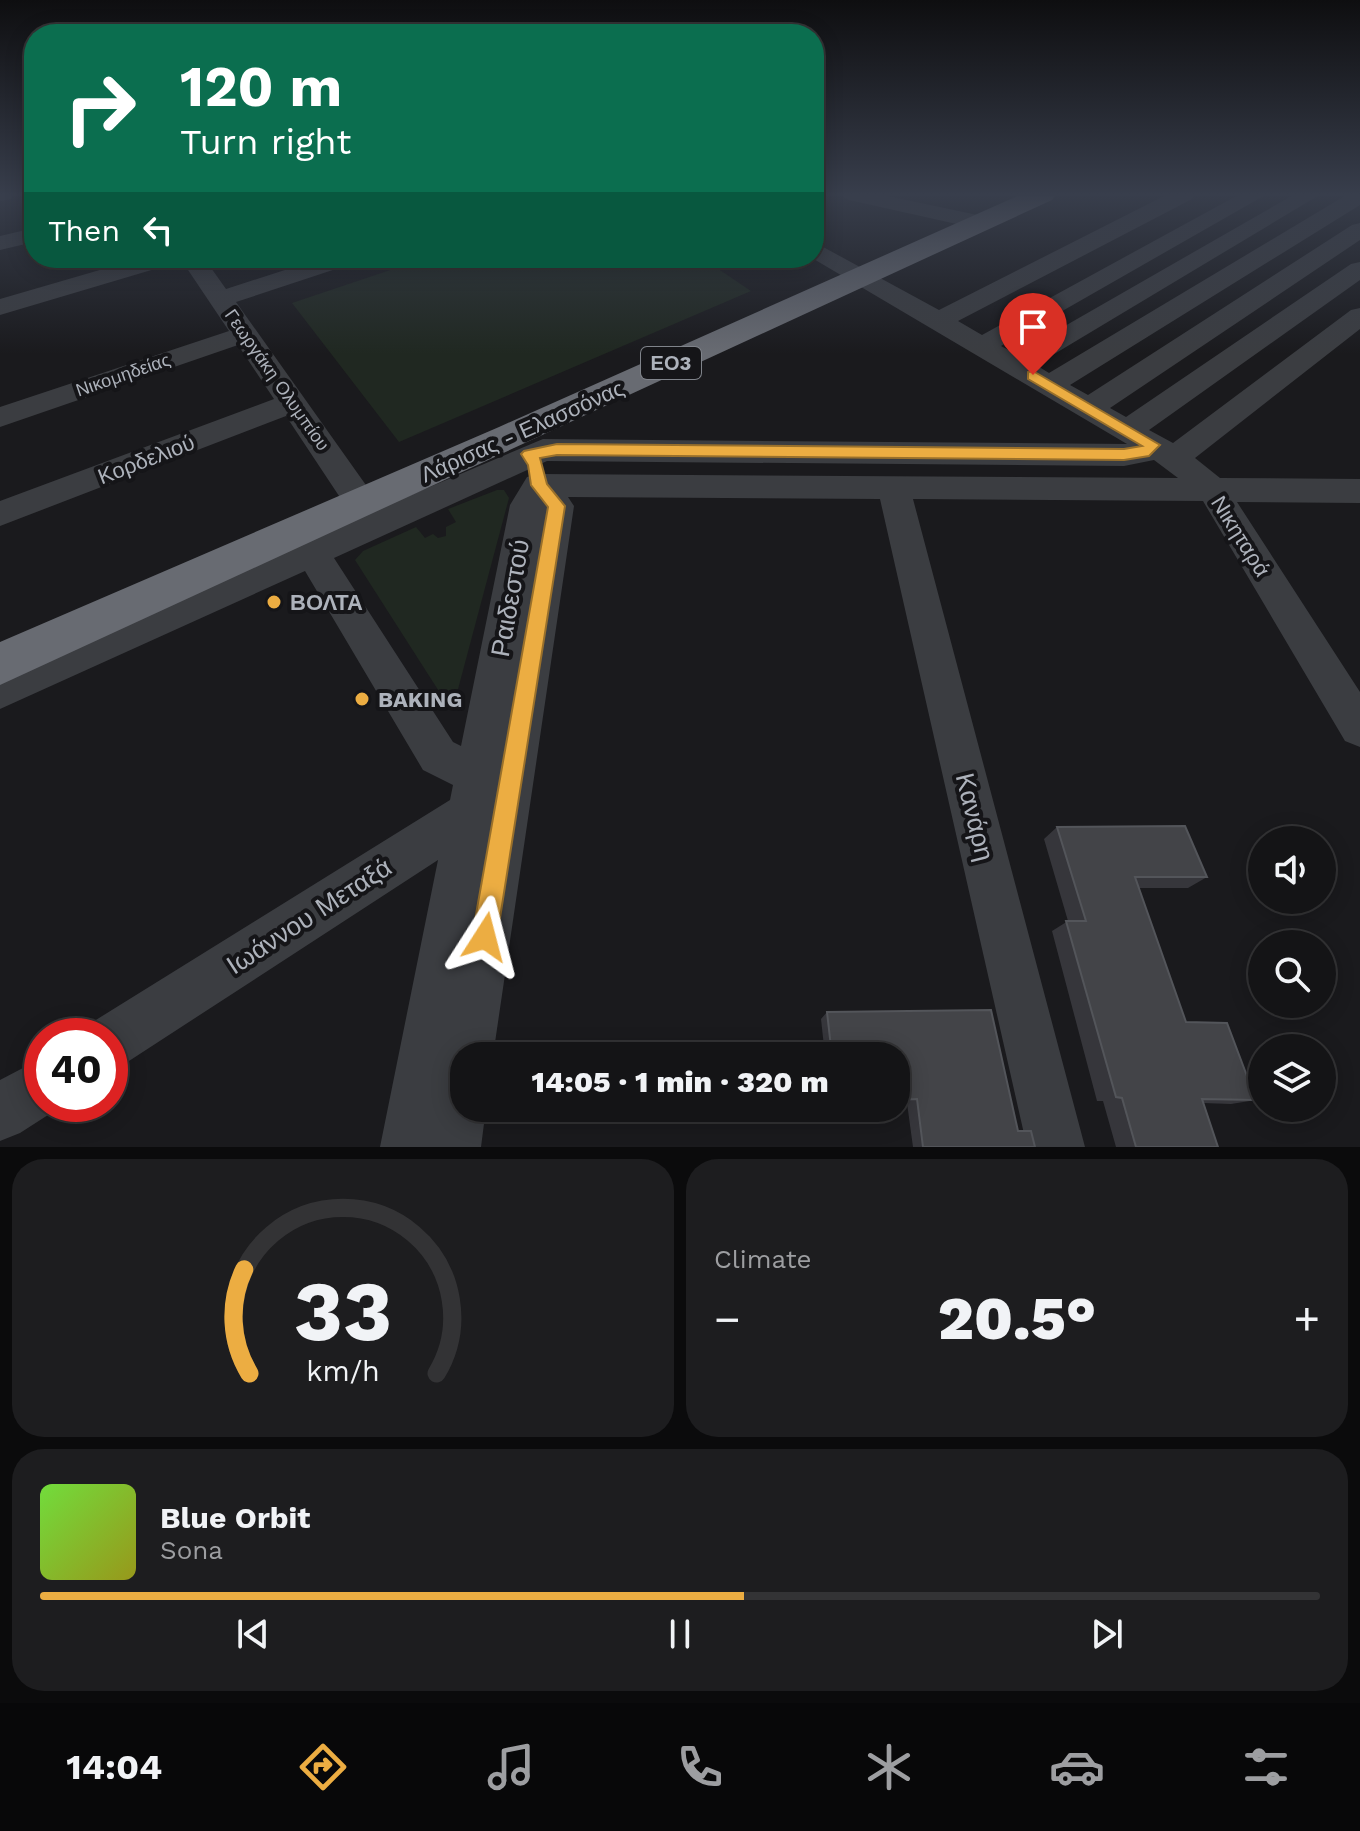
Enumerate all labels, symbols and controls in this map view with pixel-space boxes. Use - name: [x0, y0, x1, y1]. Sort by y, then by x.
- text: 120 m: [180, 54, 342, 120]
- icon: right: [48, 56, 152, 160]
- text: Turn right: [180, 121, 351, 163]
- icon: left: [136, 208, 180, 252]
- text: Then: [48, 213, 120, 248]
- pin: [999, 293, 1067, 375]
- street label: Γεωργάκη Ολυμπίου: [221, 305, 334, 454]
- icon: arrive: [1011, 305, 1055, 349]
- road number: ΕΟ3: [641, 347, 701, 379]
- street label: Νικομηδείας: [73, 349, 173, 400]
- street label: Λάρισας - Ελασσόνας: [417, 375, 628, 488]
- street label: Κορδελιού: [94, 430, 198, 489]
- street label: Νικηταρά: [1206, 491, 1275, 581]
- street label: Ραιδεστού: [485, 537, 535, 659]
- place label: ΒΟΛΤΑ: [290, 590, 363, 615]
- marker: ΒΟΛΤΑ: [265, 593, 283, 611]
- place label: BAKING: [378, 687, 462, 712]
- marker: BAKING: [353, 690, 371, 708]
- street label: Κανάρη: [950, 770, 1000, 864]
- map controls: [1248, 826, 1336, 1122]
- button: sound: [1248, 826, 1336, 914]
- street label: Ιωάννου Μεταξά: [221, 852, 397, 980]
- position arrow: [443, 895, 527, 979]
- button: search: [1248, 930, 1336, 1018]
- speed limit sign: 40: [24, 1018, 128, 1122]
- button: layers: [1248, 1034, 1336, 1122]
- text: 14:05 · 1 min · 320 m: [531, 1064, 829, 1099]
- text: Climate: [714, 1244, 812, 1274]
- text: 33: [294, 1263, 392, 1360]
- text: 20.5°: [938, 1283, 1096, 1354]
- text: −: [714, 1293, 741, 1345]
- text: +: [1293, 1293, 1320, 1345]
- text: km/h: [306, 1354, 380, 1388]
- text: Blue Orbit: [160, 1500, 310, 1535]
- text: Sona: [160, 1535, 223, 1565]
- icon: previous: [231, 1612, 275, 1656]
- icon: pause: [658, 1612, 702, 1656]
- icon: next: [1085, 1612, 1129, 1656]
- icon: directions: [295, 1739, 351, 1795]
- icon: music: [483, 1739, 539, 1795]
- icon: phone: [672, 1739, 728, 1795]
- icon: climate: [861, 1739, 917, 1795]
- icon: car: [1049, 1739, 1105, 1795]
- icon: filters: [1238, 1739, 1294, 1795]
- text: 14:04: [66, 1746, 162, 1788]

